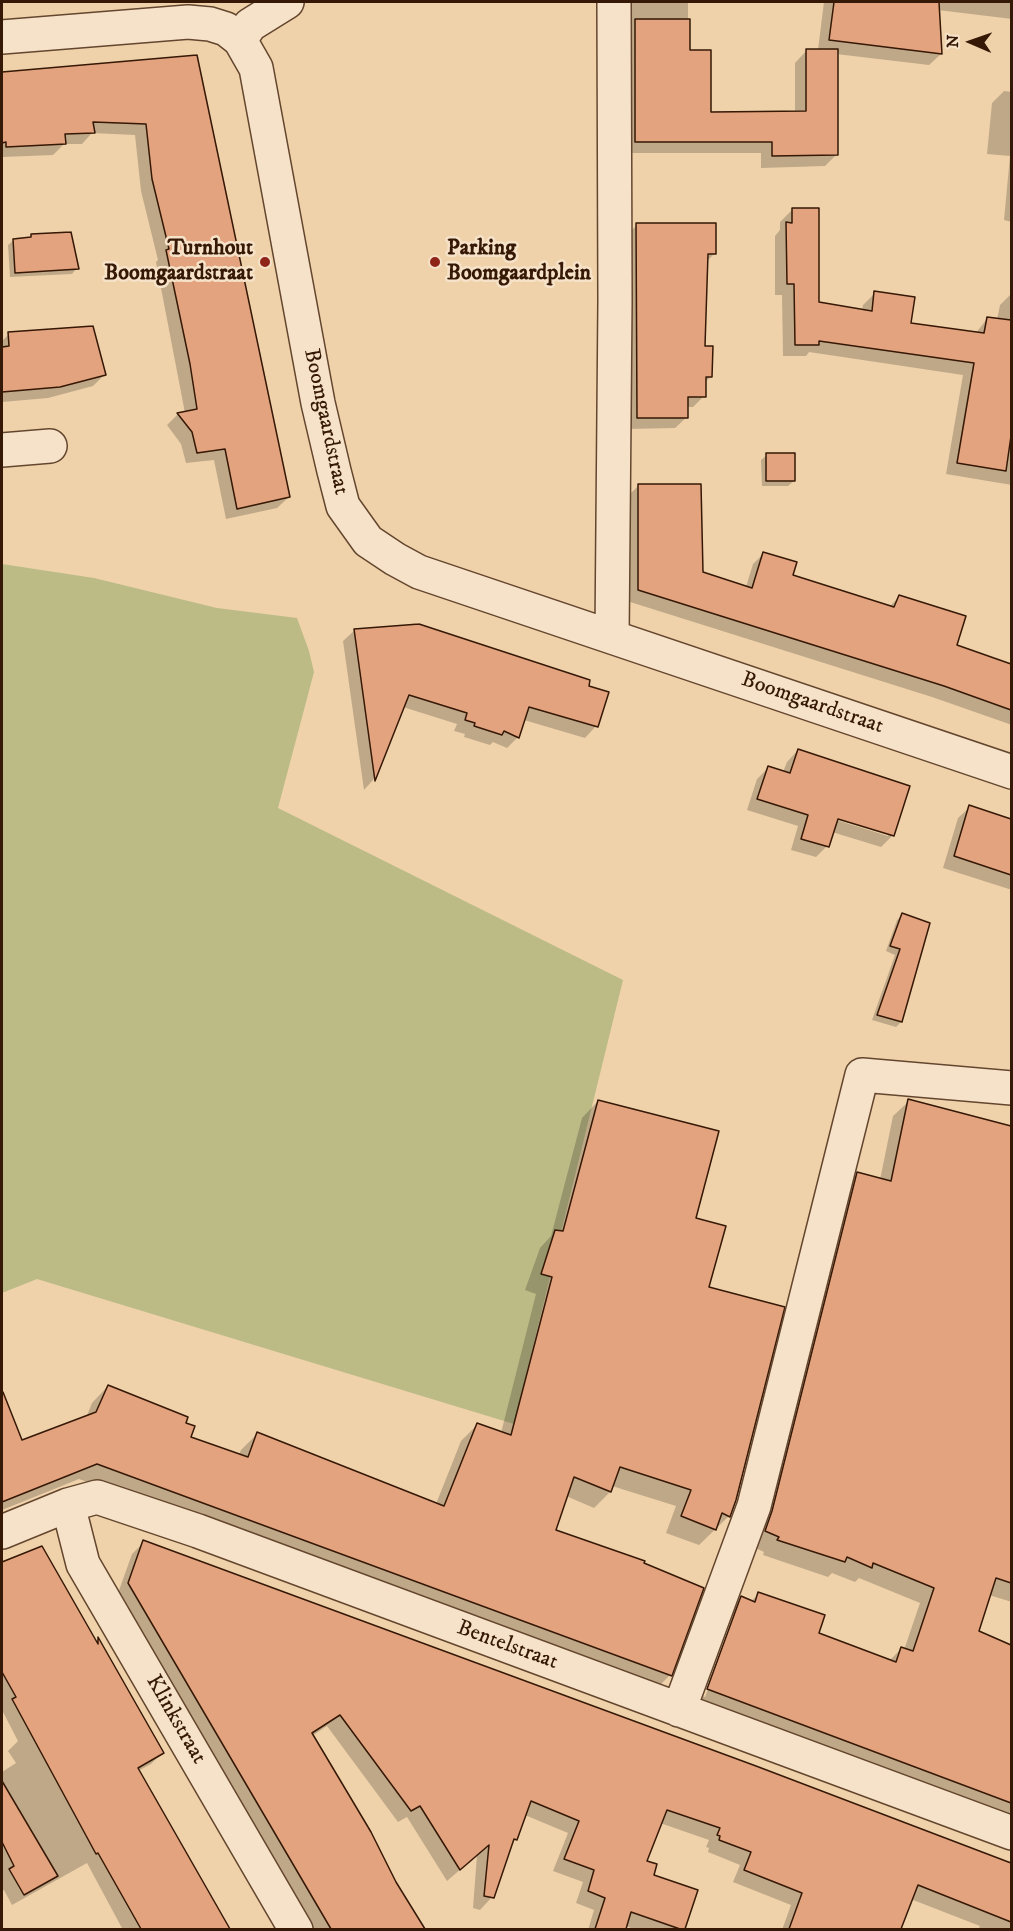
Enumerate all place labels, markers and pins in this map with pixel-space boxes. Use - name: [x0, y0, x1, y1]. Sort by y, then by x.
- place label: Turnhout Boomgaardstraat: [104, 236, 253, 288]
- place label: Parking Boomgaardplein: [447, 236, 591, 288]
- marker: Turnhout Boomgaardstraat: [258, 255, 272, 269]
- marker: Parking Boomgaardplein: [428, 255, 442, 269]

